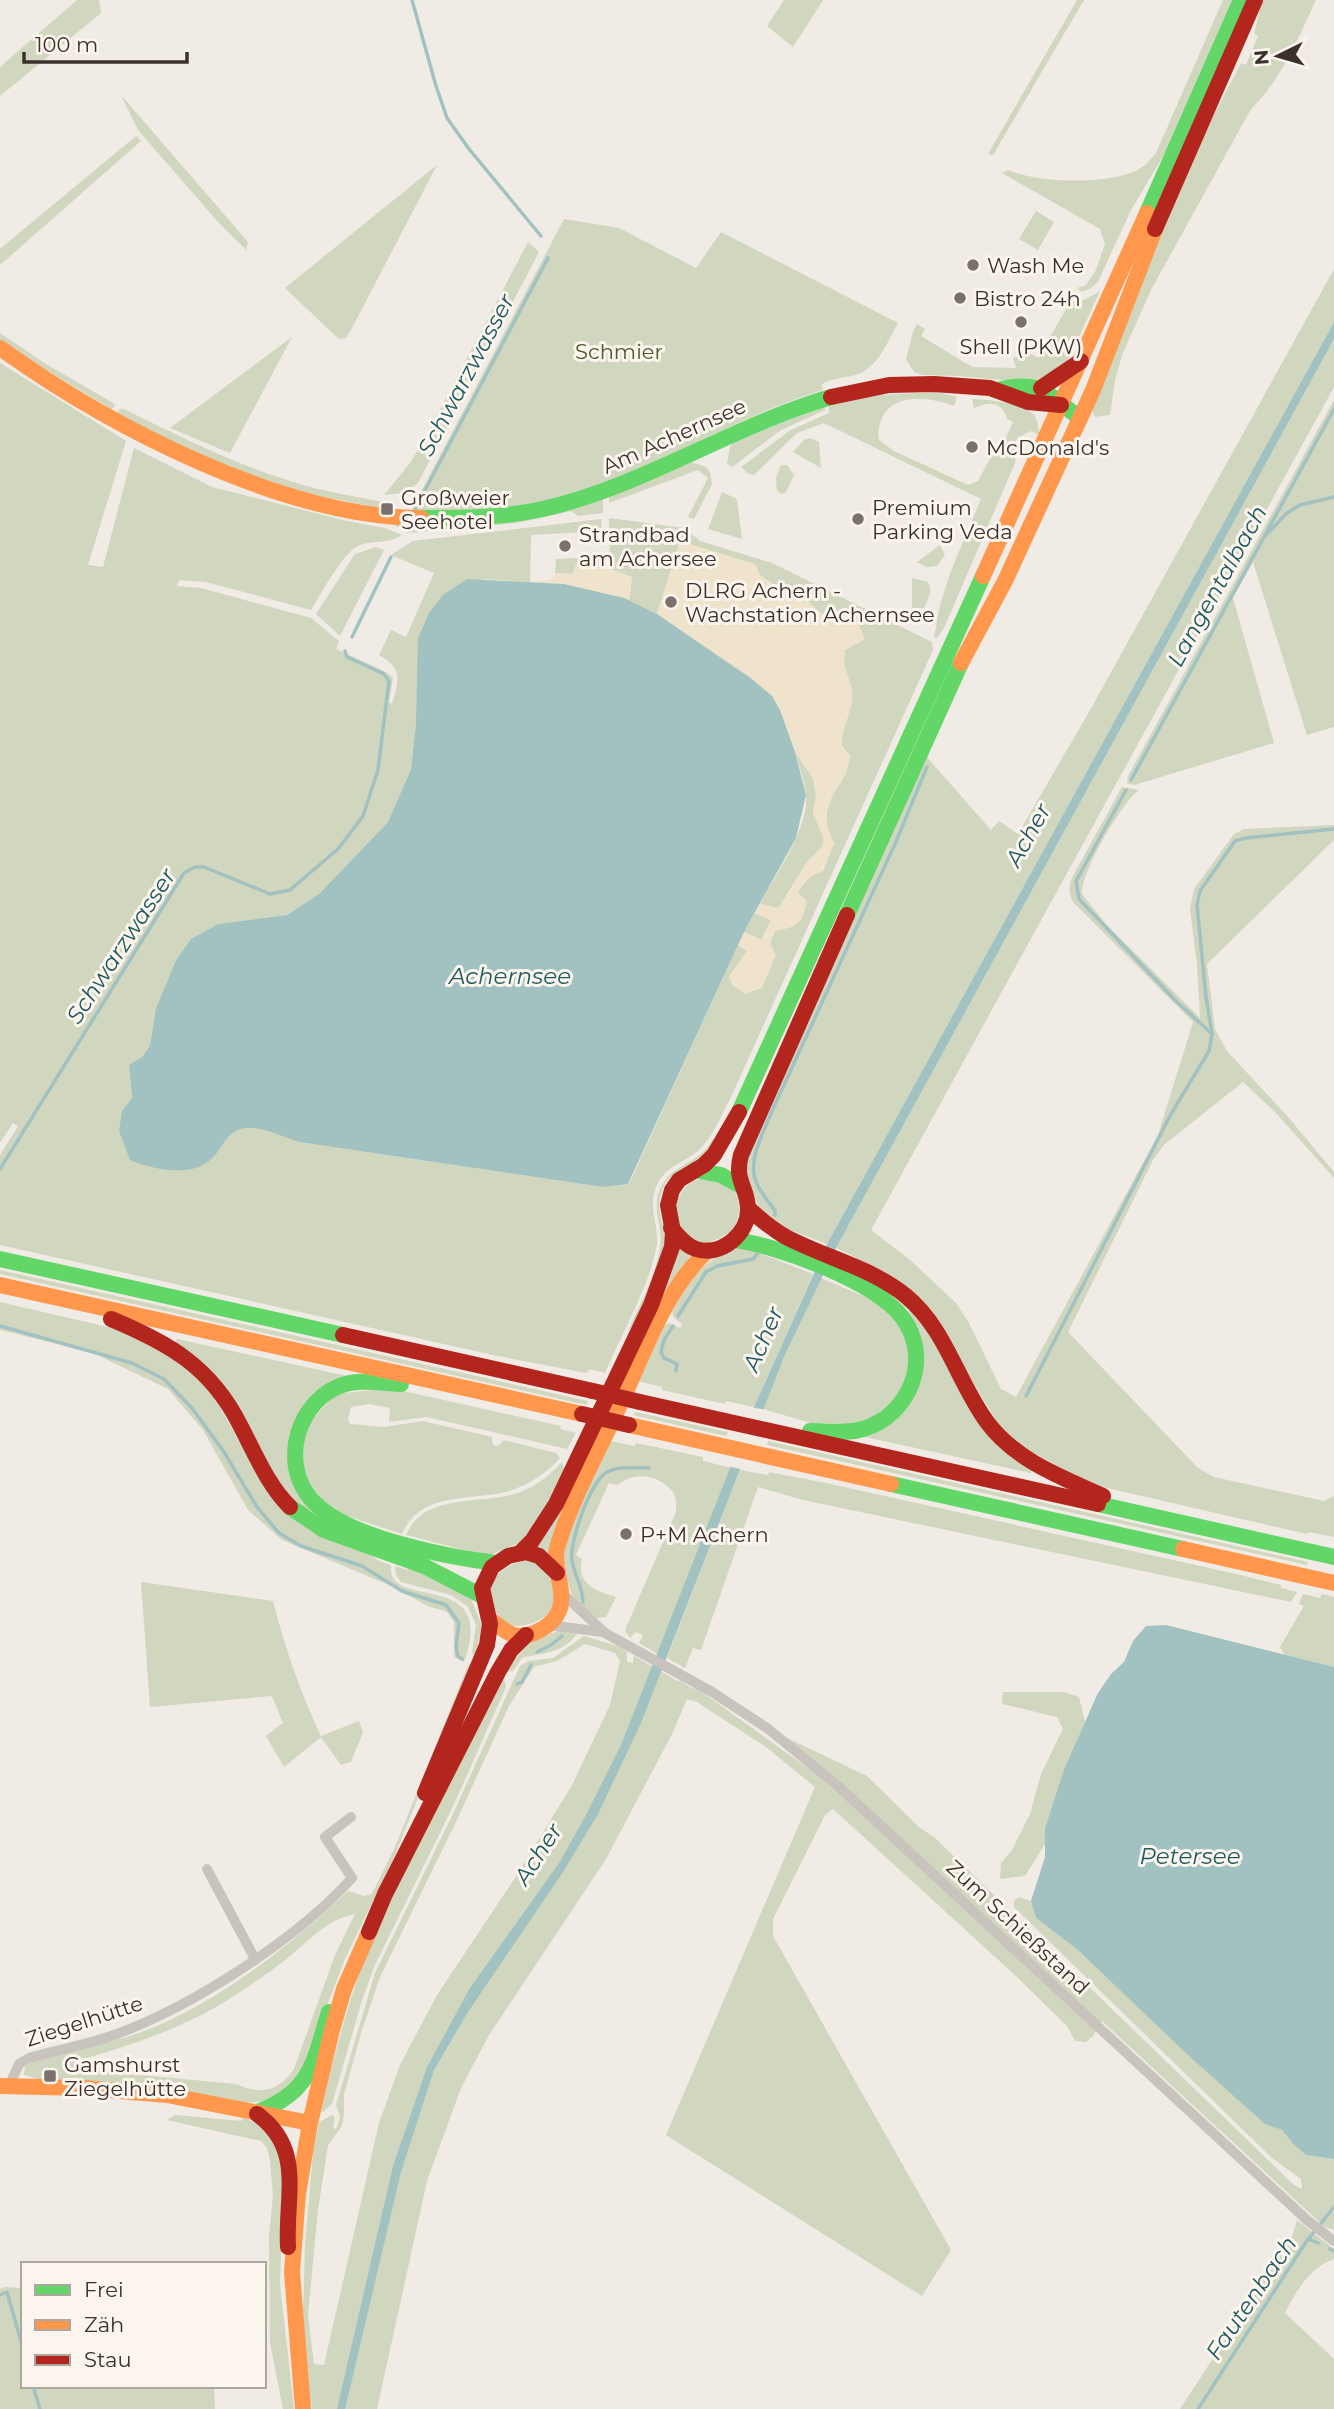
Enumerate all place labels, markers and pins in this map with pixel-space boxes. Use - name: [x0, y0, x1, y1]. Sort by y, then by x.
- place label: Wash Me: [987, 253, 1084, 278]
- marker: Wash Me: [965, 257, 981, 273]
- place label: Bistro 24h: [974, 286, 1081, 311]
- marker: Bistro 24h: [952, 290, 968, 306]
- marker: Shell (PKW): [1013, 314, 1029, 330]
- place label: Shell (PKW): [960, 334, 1082, 359]
- place label: McDonald's: [986, 435, 1109, 460]
- marker: McDonald's: [964, 439, 980, 455]
- place label: Großweier Seehotel: [401, 485, 510, 534]
- place label: Premium Parking Veda: [872, 495, 1013, 544]
- marker: Großweier Seehotel: [379, 501, 395, 517]
- marker: Premium Parking Veda: [850, 511, 866, 527]
- place label: Strandbad am Achersee: [579, 522, 717, 571]
- marker: Strandbad am Achersee: [557, 538, 573, 554]
- place label: DLRG Achern - Wachstation Achernsee: [685, 578, 935, 627]
- marker: DLRG Achern - Wachstation Achernsee: [663, 594, 679, 610]
- place label: P+M Achern: [640, 1522, 769, 1547]
- marker: P+M Achern: [618, 1526, 634, 1542]
- place label: Gamshurst Ziegelhütte: [64, 2052, 186, 2101]
- marker: Gamshurst Ziegelhütte: [42, 2068, 58, 2084]

